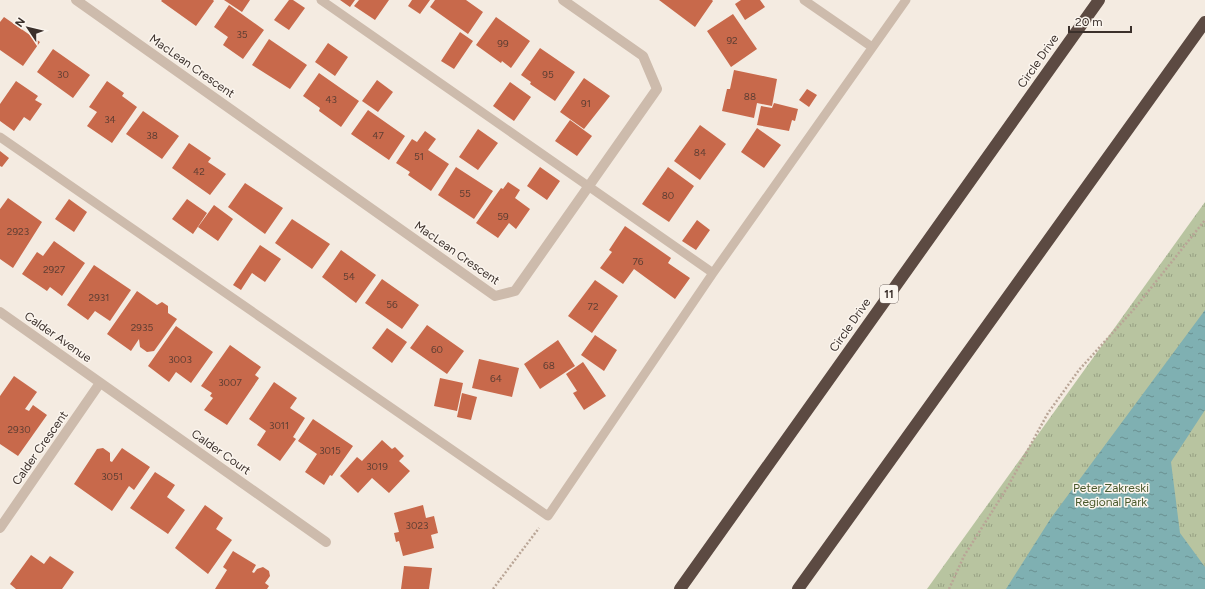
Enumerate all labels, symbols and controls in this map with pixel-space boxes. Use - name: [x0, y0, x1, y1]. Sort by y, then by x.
- north arrow: [8, 8, 48, 48]
- scale bar: [1069, 8, 1131, 34]
- text: N: [12, 15, 28, 30]
- text: 20 m: [1075, 15, 1103, 29]
- house number: 35: [236, 28, 248, 41]
- street label: MacLean Crescent: [147, 31, 238, 101]
- street label: Circle Drive: [1015, 31, 1062, 90]
- house number: 92: [726, 34, 738, 47]
- house number: 99: [497, 37, 509, 50]
- house number: 30: [57, 68, 69, 81]
- house number: 95: [542, 68, 554, 81]
- house number: 88: [744, 90, 756, 103]
- house number: 43: [325, 93, 337, 106]
- house number: 91: [581, 97, 591, 110]
- house number: 34: [104, 113, 116, 126]
- house number: 38: [146, 129, 158, 142]
- house number: 47: [372, 129, 384, 142]
- house number: 84: [694, 146, 706, 159]
- house number: 51: [414, 150, 424, 163]
- house number: 42: [193, 165, 205, 178]
- house number: 55: [459, 187, 471, 200]
- house number: 80: [662, 189, 674, 202]
- house number: 59: [497, 210, 509, 223]
- street label: MacLean Crescent: [412, 218, 503, 288]
- house number: 2923: [7, 225, 29, 238]
- house number: 76: [632, 255, 644, 268]
- house number: 2927: [43, 263, 66, 276]
- house number: 54: [343, 270, 355, 283]
- road number: 11: [880, 285, 898, 303]
- house number: 2931: [89, 291, 109, 304]
- street label: Circle Drive: [827, 295, 874, 354]
- house number: 56: [386, 298, 398, 311]
- house number: 72: [588, 300, 598, 313]
- street label: Calder Avenue: [22, 309, 95, 366]
- house number: 2935: [131, 321, 153, 334]
- house number: 60: [431, 343, 443, 356]
- house number: 3003: [168, 353, 192, 366]
- house number: 68: [543, 359, 555, 372]
- house number: 64: [490, 372, 502, 385]
- house number: 3007: [218, 376, 242, 389]
- street label: Calder Crescent: [9, 408, 71, 488]
- house number: 3011: [269, 419, 289, 432]
- house number: 2930: [7, 423, 31, 436]
- street label: Calder Court: [189, 426, 254, 478]
- house number: 3015: [319, 444, 341, 457]
- house number: 3019: [366, 460, 388, 473]
- house number: 3051: [101, 470, 123, 483]
- park label: Peter Zakreski Regional Park: [1073, 481, 1149, 509]
- house number: 3023: [406, 519, 428, 532]

